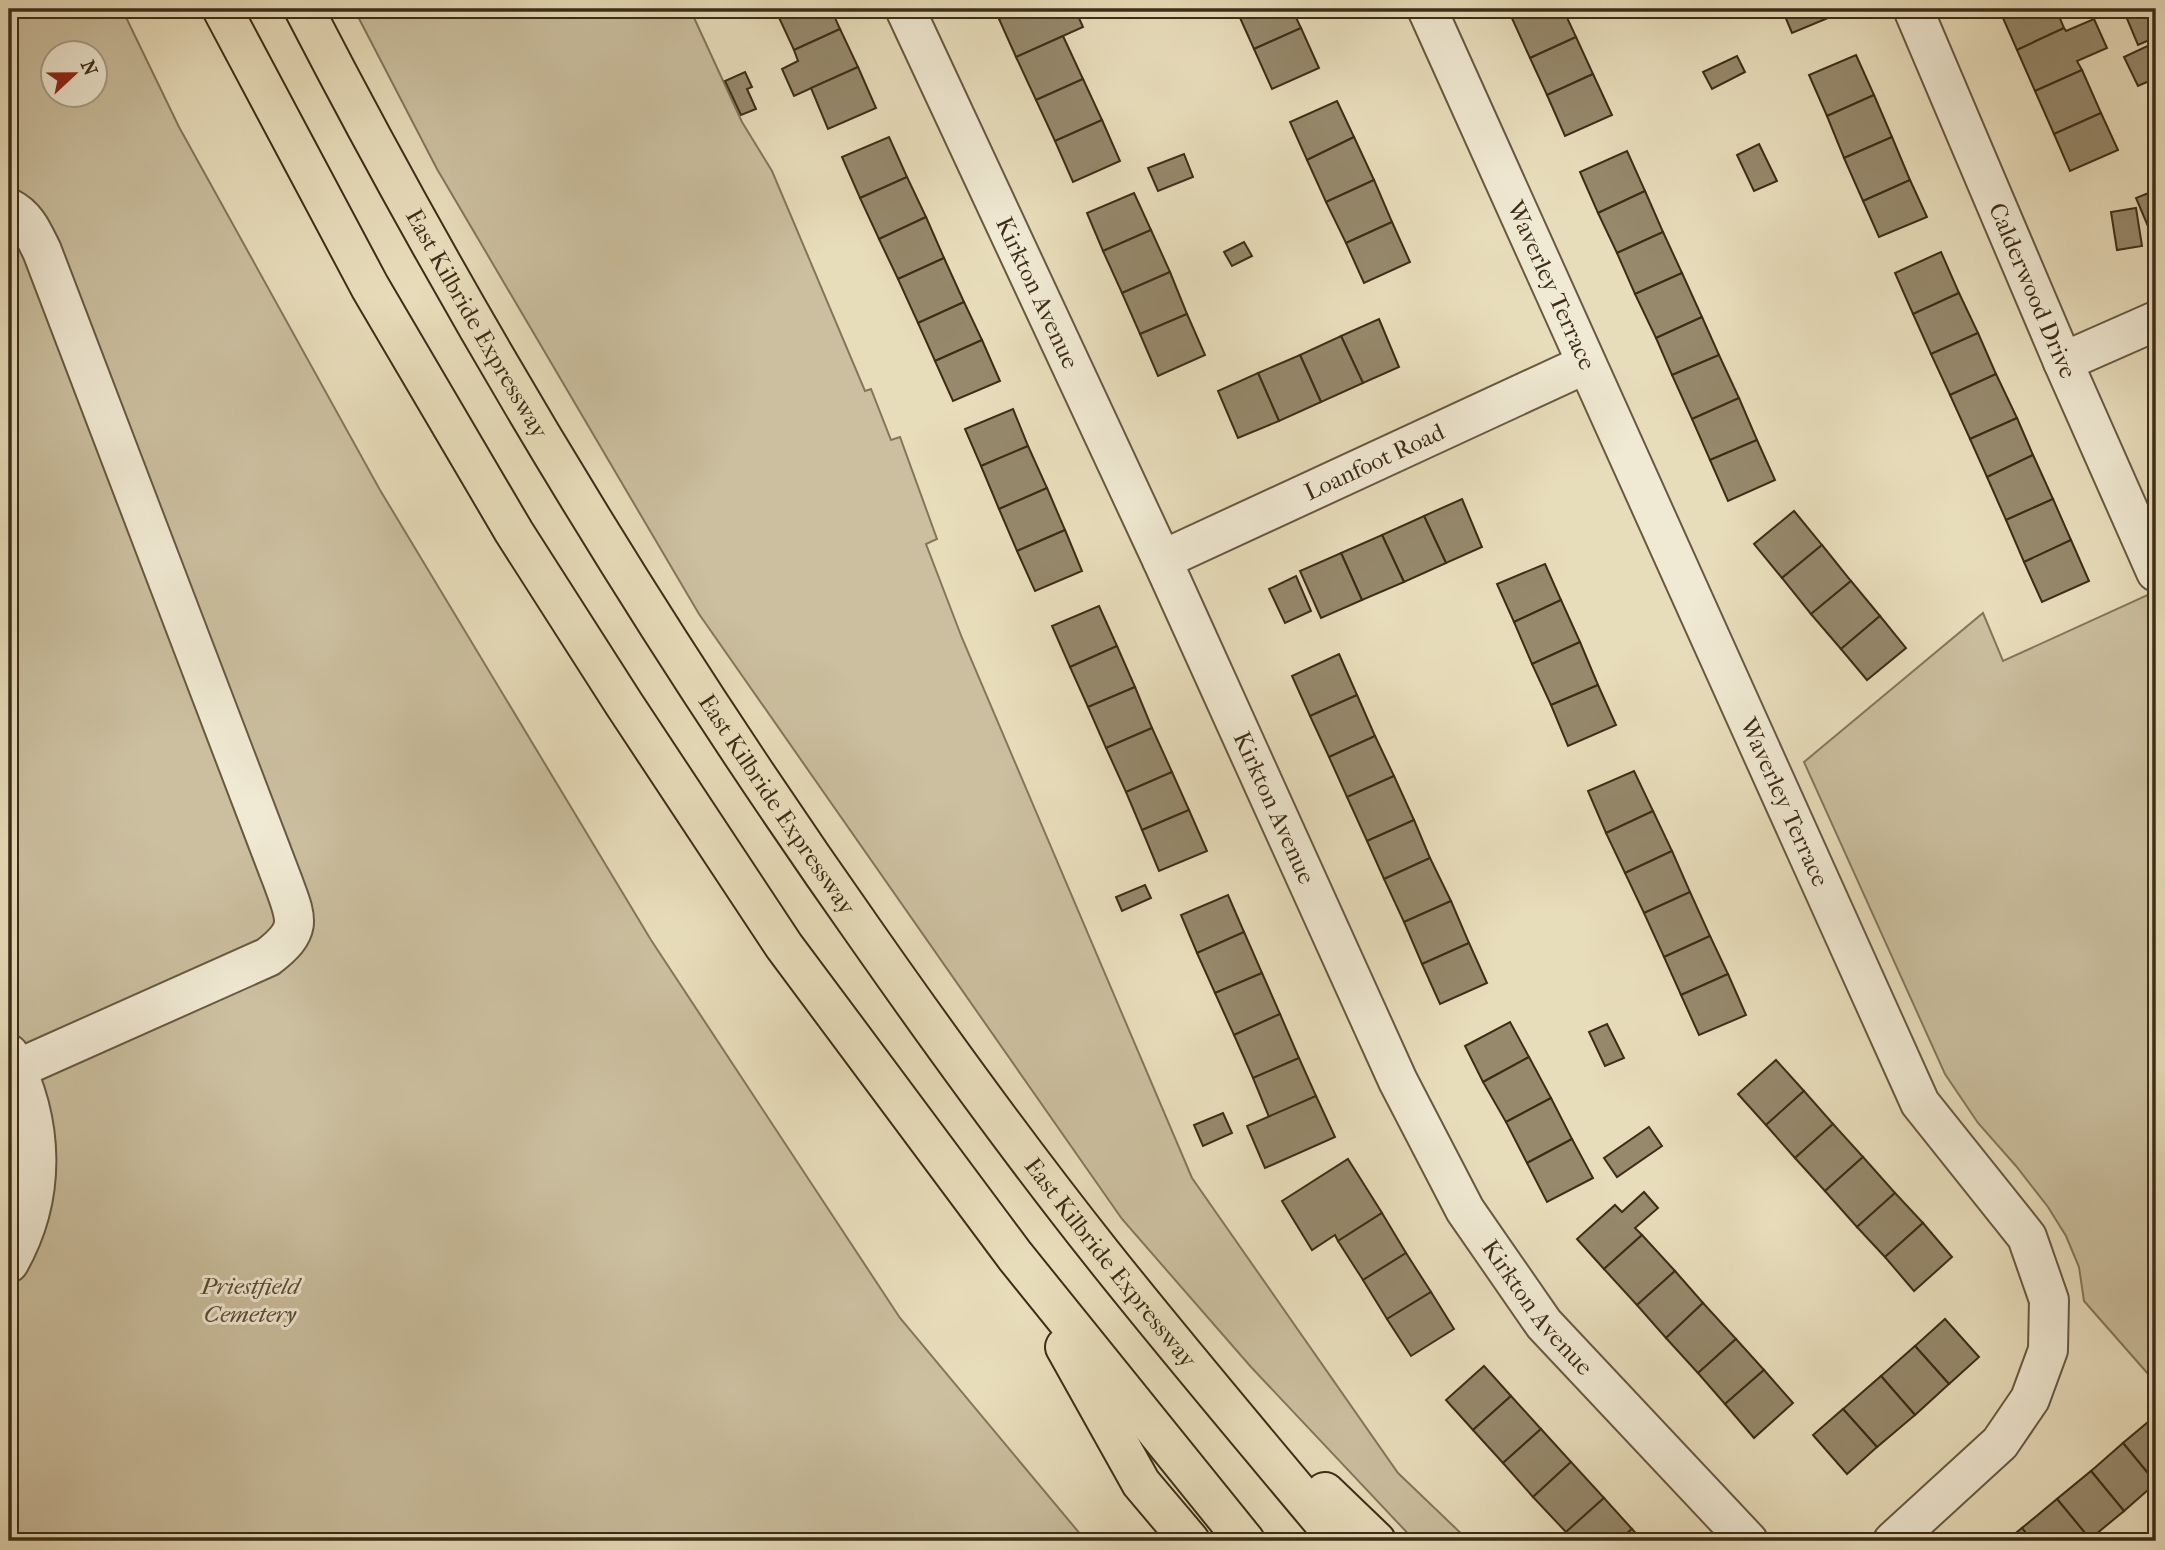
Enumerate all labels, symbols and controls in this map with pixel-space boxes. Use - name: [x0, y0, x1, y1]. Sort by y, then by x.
- north arrow: [38, 38, 108, 108]
- text: N: [76, 57, 102, 79]
- street label: Waverley Terrace: [1501, 196, 1602, 374]
- street label: Calderwood Drive: [1983, 199, 2082, 383]
- street label: East Kilbride Expressway: [400, 204, 554, 444]
- street label: Kirkton Avenue: [990, 212, 1085, 373]
- street label: Loanfoot Road: [1300, 417, 1450, 506]
- street label: East Kilbride Expressway: [693, 689, 862, 921]
- street label: Waverley Terrace: [1734, 713, 1835, 891]
- street label: Kirkton Avenue: [1228, 727, 1321, 888]
- street label: East Kilbride Expressway: [1019, 1152, 1203, 1374]
- street label: Kirkton Avenue: [1476, 1235, 1599, 1381]
- park label: Priestfield Cemetery: [200, 1272, 302, 1328]

